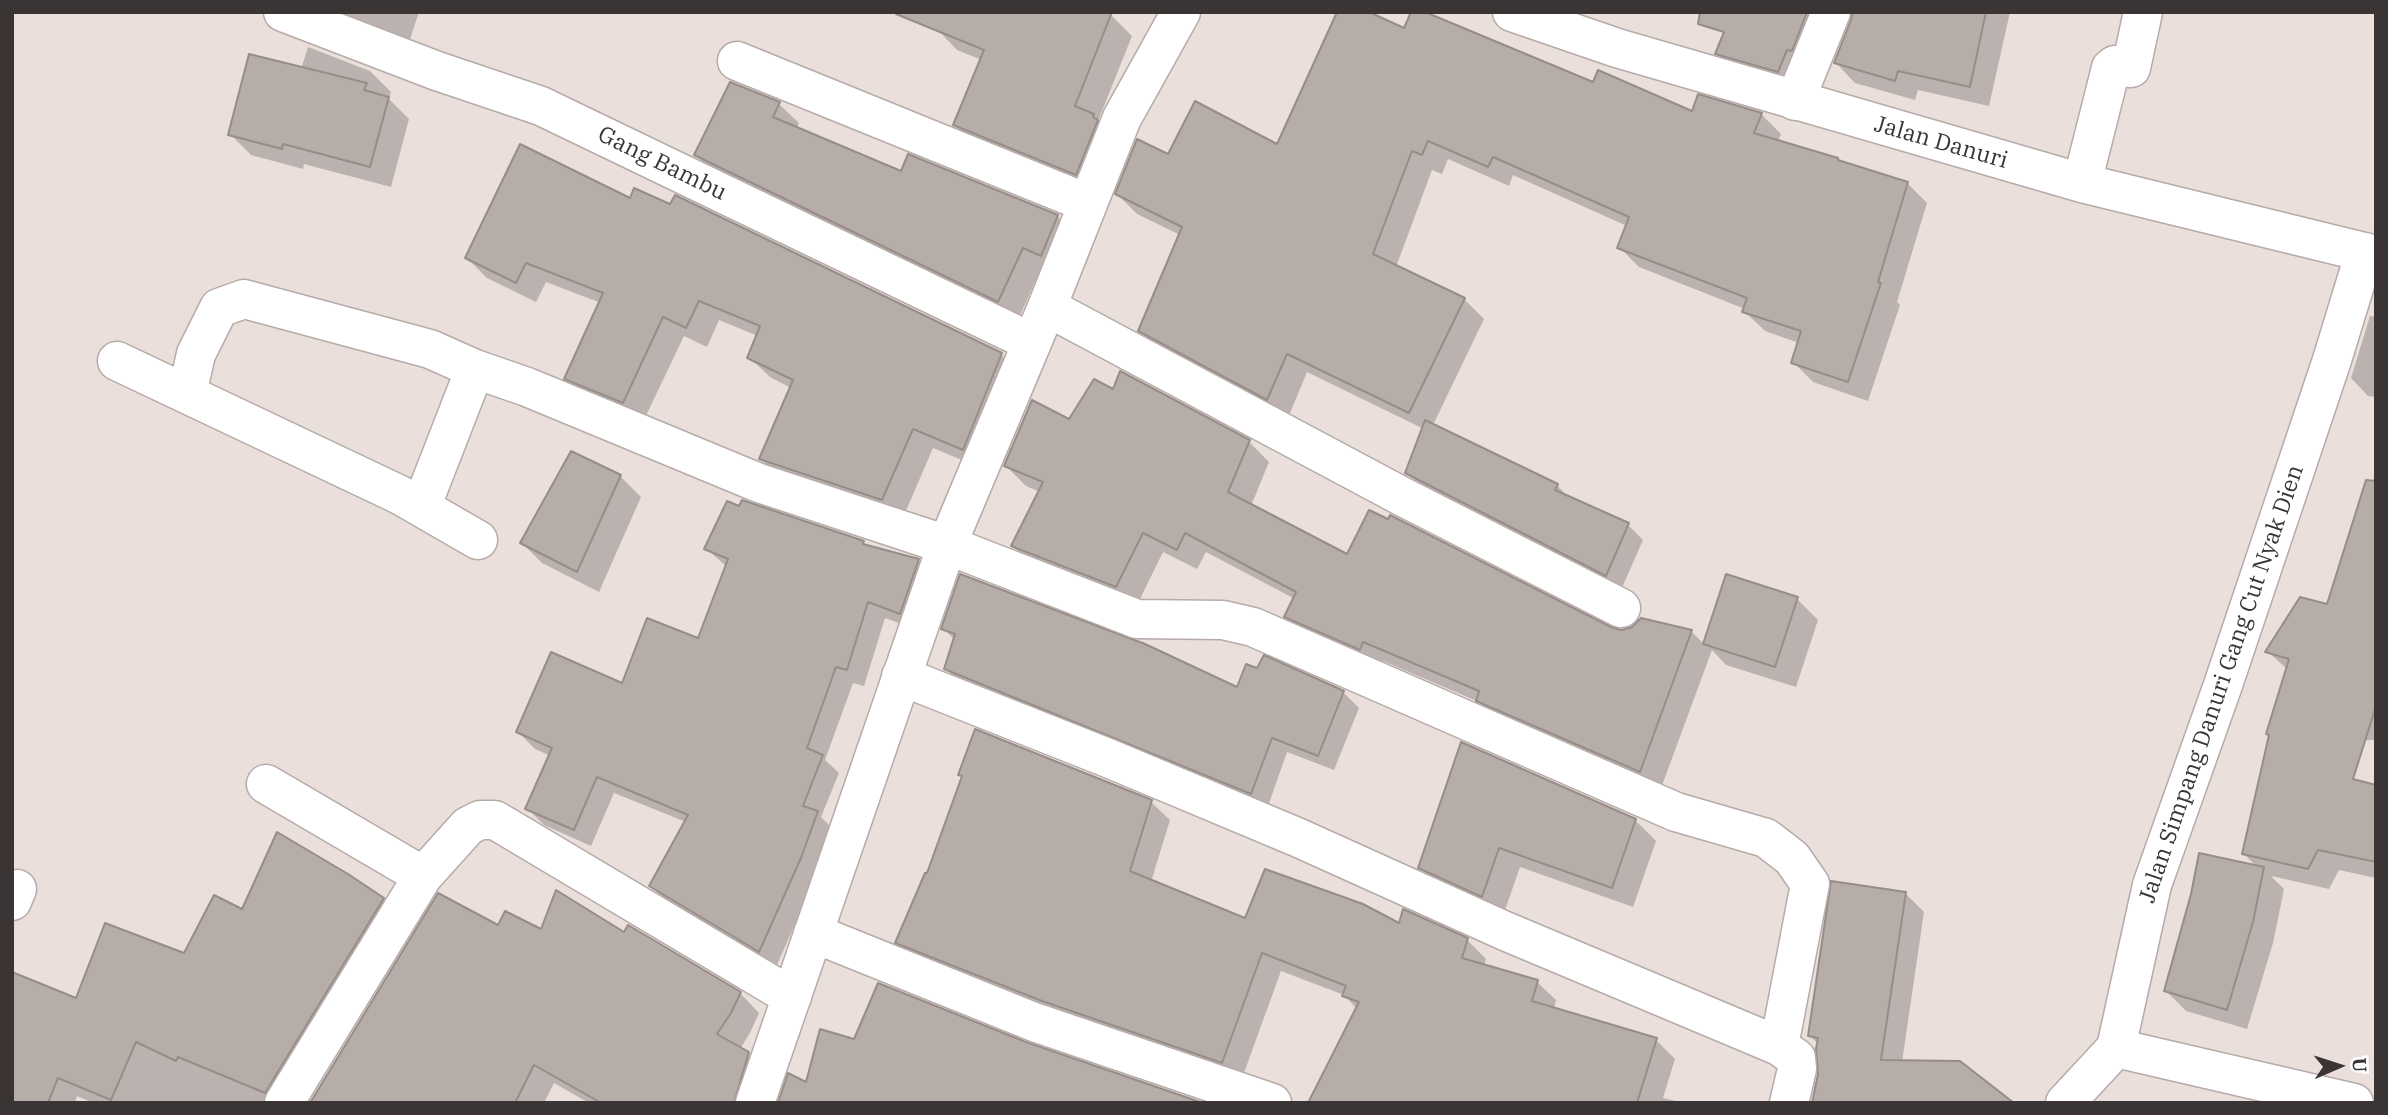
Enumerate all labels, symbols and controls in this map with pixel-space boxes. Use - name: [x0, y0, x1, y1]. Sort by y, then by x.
- street label: Jalan Danuri: [1871, 111, 2011, 175]
- street label: Gang Bambu: [593, 121, 731, 207]
- street label: Jalan Simpang Danuri Gang Cut Nyak Dien: [2134, 461, 2310, 907]
- north arrow: [2304, 1031, 2374, 1101]
- text: U: [2348, 1057, 2372, 1073]

